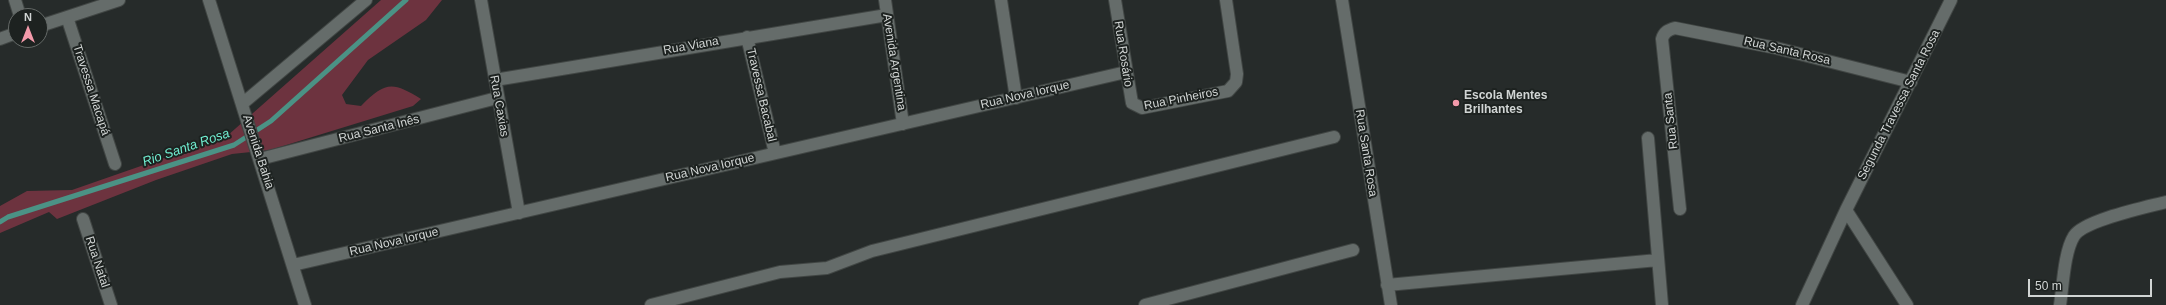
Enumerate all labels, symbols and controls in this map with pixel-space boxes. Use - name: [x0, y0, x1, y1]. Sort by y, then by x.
- north arrow: [8, 8, 48, 48]
- text: N: [24, 11, 32, 23]
- street label: Avenida Argentina: [879, 13, 909, 111]
- street label: Rua Rosário: [1111, 20, 1135, 88]
- street label: Segunda Travessa Santa Rosa: [1855, 28, 1943, 182]
- street label: Rua Viana: [662, 34, 720, 58]
- street label: Rua Santa Rosa: [1742, 34, 1832, 68]
- street label: Travessa Macapá: [69, 43, 113, 137]
- street label: Travessa Bacabal: [743, 47, 779, 143]
- street label: Rua Caxias: [487, 74, 511, 138]
- street label: Rua Nova Iorque: [979, 78, 1071, 112]
- street label: Rua Pinheiros: [1143, 85, 1219, 113]
- place label: Escola Mentes Brilhantes: [1464, 89, 1547, 117]
- street label: Rua Santa: [1661, 92, 1681, 150]
- marker: Escola Mentes Brilhantes: [1451, 98, 1461, 108]
- street label: Rua Santa Rosa: [1352, 108, 1380, 198]
- street label: Rua Santa Inês: [337, 112, 421, 146]
- street label: Avenida Bahia: [239, 113, 277, 191]
- water label: Rio Santa Rosa: [140, 126, 232, 170]
- street label: Rua Nova Iorque: [664, 151, 756, 185]
- street label: Rua Nova Iorque: [348, 225, 440, 259]
- street label: Rua Natal: [82, 234, 112, 290]
- scale bar: [2030, 271, 2154, 297]
- text: 50 m: [2035, 279, 2062, 293]

